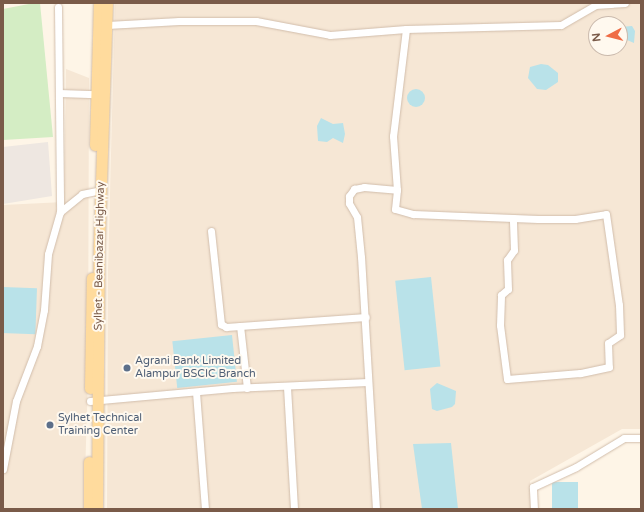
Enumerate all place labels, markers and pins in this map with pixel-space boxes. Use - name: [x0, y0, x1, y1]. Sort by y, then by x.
- place label: Agrani Bank Limited Alampur BSCIC Branch: [135, 355, 256, 381]
- marker: Agrani Bank Limited Alampur BSCIC Branch: [122, 363, 132, 373]
- place label: Sylhet Technical Training Center: [58, 412, 142, 438]
- marker: Sylhet Technical Training Center: [45, 420, 55, 430]

